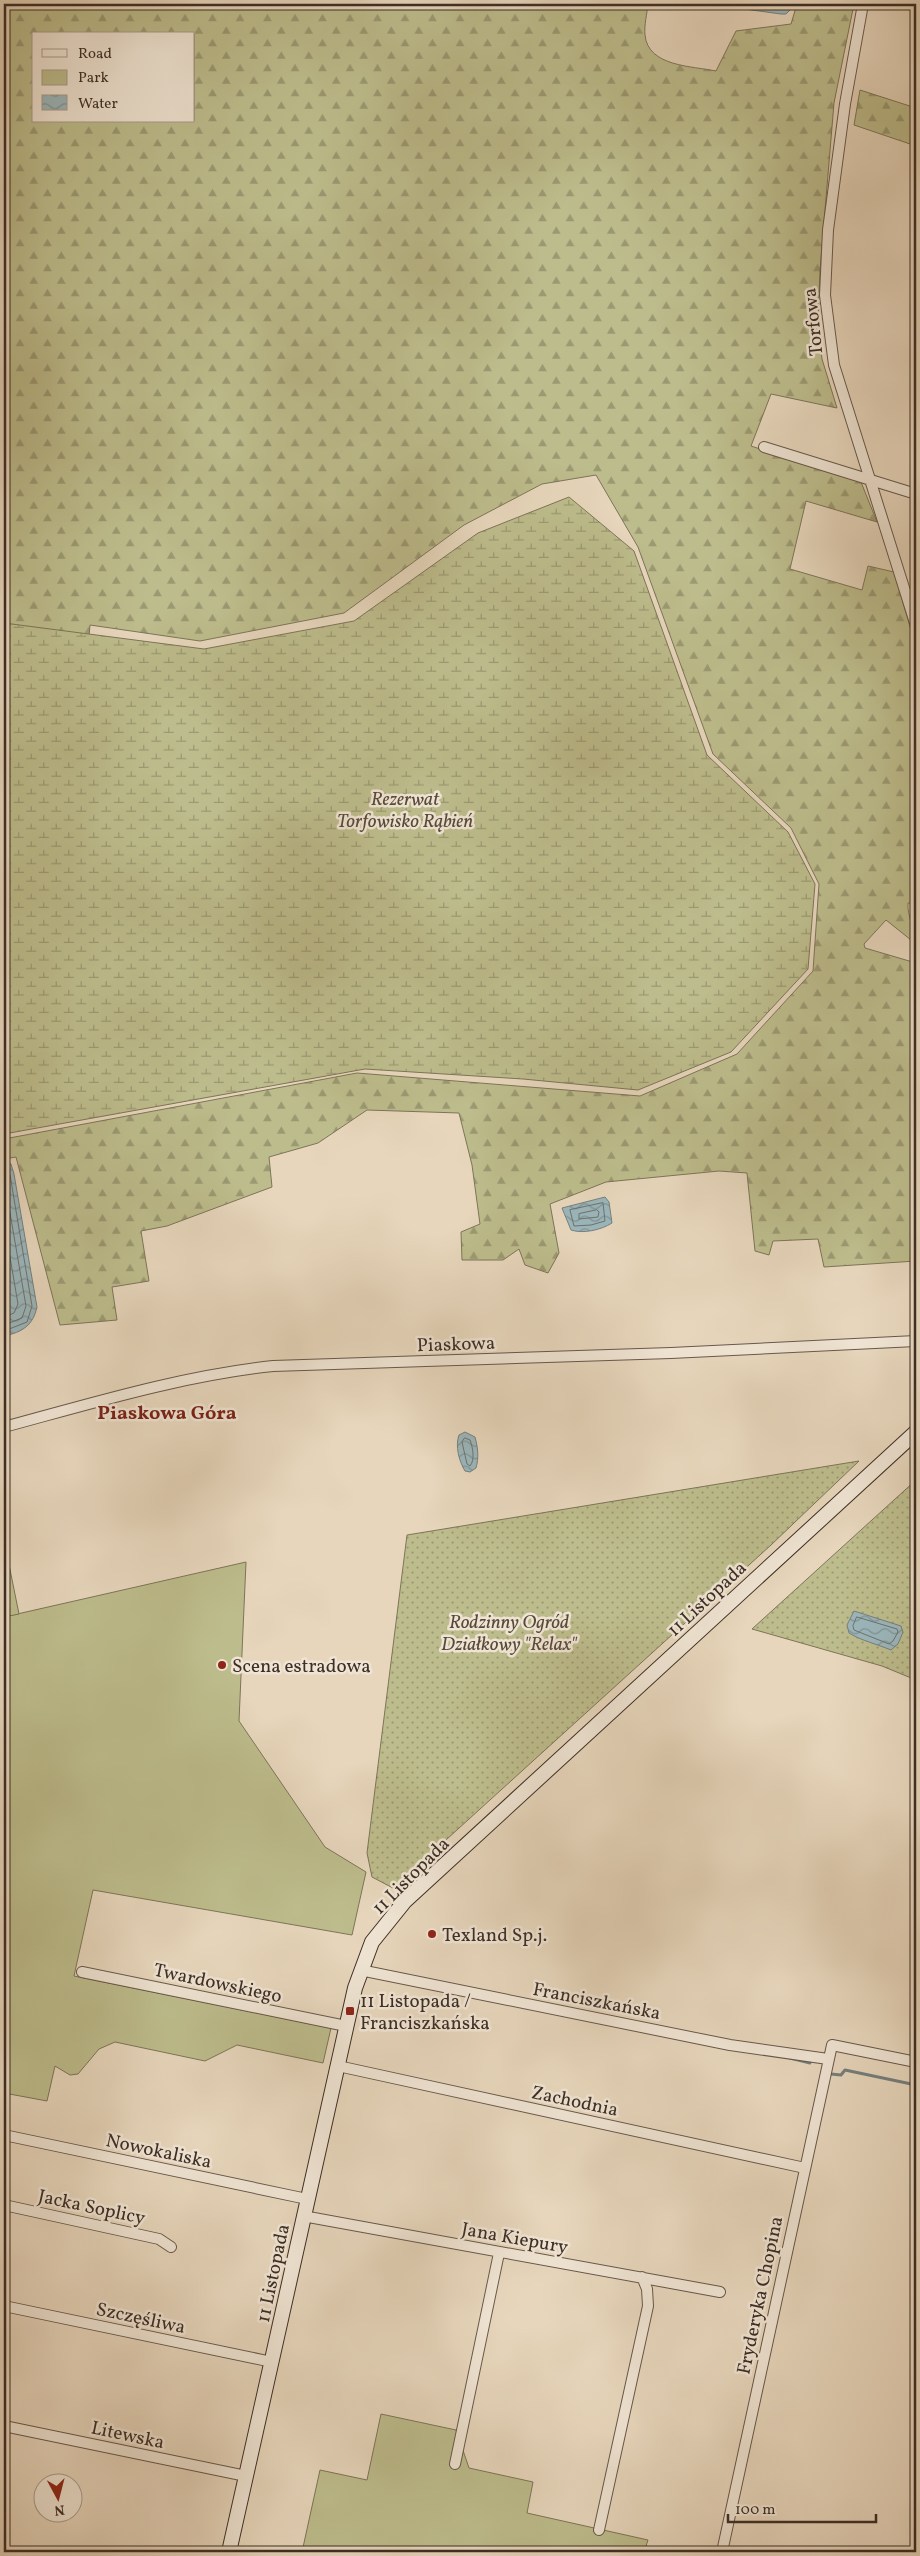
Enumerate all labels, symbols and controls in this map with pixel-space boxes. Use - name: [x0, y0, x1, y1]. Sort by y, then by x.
- legend: [32, 32, 195, 122]
- text: Road: [78, 44, 112, 65]
- text: Park: [78, 68, 109, 89]
- text: Water: [78, 94, 118, 115]
- street label: Torfowa: [797, 286, 830, 357]
- park label: Rezerwat Torfowisko Rąbień: [337, 787, 473, 835]
- street label: Piaskowa: [416, 1331, 496, 1359]
- district label: Piaskowa Góra: [97, 1400, 237, 1428]
- street label: 11 Listopada: [662, 1556, 753, 1643]
- park label: Rodzinny Ogród Działkowy "Relax": [441, 1610, 578, 1658]
- place label: Scena estradowa: [232, 1654, 371, 1680]
- marker: Scena estradowa: [216, 1659, 228, 1671]
- street label: 11 Listopada: [367, 1832, 456, 1921]
- place label: Texland Sp.j.: [442, 1923, 547, 1949]
- marker: Texland Sp.j.: [426, 1928, 438, 1940]
- street label: Twardowskiego: [151, 1958, 284, 2010]
- street label: Franciszkańska: [530, 1977, 663, 2027]
- place label: 11 Listopada / Franciszkańska: [360, 1989, 490, 2037]
- marker: 11 Listopada / Franciszkańska: [344, 2005, 356, 2017]
- street label: Zachodnia: [529, 2080, 620, 2124]
- street label: Nowokaliska: [103, 2128, 214, 2176]
- street label: Jacka Soplicy: [36, 2184, 148, 2232]
- street label: Fryderyka Chopina: [732, 2214, 790, 2377]
- street label: Jana Kiepury: [459, 2217, 570, 2261]
- street label: 11 Listopada: [251, 2222, 297, 2325]
- street label: Szczęśliwa: [94, 2297, 188, 2341]
- street label: Litewska: [89, 2416, 167, 2456]
- north arrow: [32, 2474, 82, 2524]
- scale bar: [728, 2491, 875, 2523]
- text: N: [53, 2499, 66, 2519]
- text: 100 m: [735, 2500, 775, 2521]

